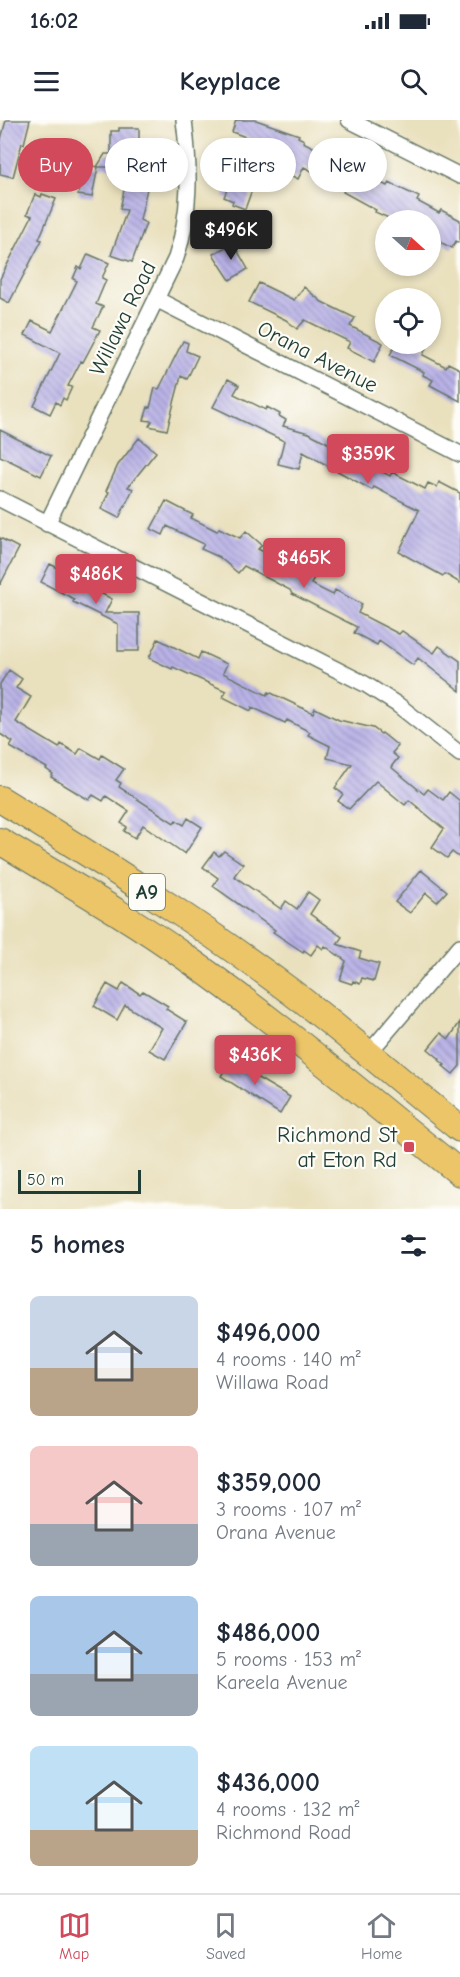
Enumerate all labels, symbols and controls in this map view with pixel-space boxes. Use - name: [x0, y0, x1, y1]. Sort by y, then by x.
- text: 16:02: [30, 8, 78, 34]
- icon: menu: [30, 65, 63, 98]
- icon: search: [397, 65, 430, 98]
- text: Keyplace: [180, 66, 280, 97]
- chip: Buy: [18, 138, 93, 192]
- chip: Rent: [105, 138, 188, 192]
- chip: Filters: [200, 138, 296, 192]
- chip: New: [308, 138, 387, 192]
- pin: $496K: [189, 210, 273, 261]
- north arrow: [375, 210, 441, 276]
- map controls: [375, 210, 441, 354]
- text: $496K: [204, 218, 258, 241]
- street label: Willawa Road: [84, 257, 162, 380]
- button: locate: [375, 288, 441, 354]
- street label: Orana Avenue: [253, 315, 382, 398]
- pin: $359K: [326, 434, 410, 485]
- text: $359K: [341, 442, 395, 465]
- pin: $465K: [262, 538, 346, 589]
- text: $465K: [277, 546, 331, 569]
- pin: $486K: [54, 554, 138, 605]
- text: $486K: [69, 562, 123, 585]
- road number: A9: [129, 874, 165, 910]
- pin: $436K: [213, 1035, 297, 1086]
- text: $436K: [229, 1043, 282, 1066]
- place label: Richmond St at Eton Rd: [277, 1122, 398, 1173]
- marker: Richmond St at Eton Rd: [402, 1140, 416, 1154]
- scale bar: [18, 1167, 141, 1194]
- text: 50 m: [27, 1171, 64, 1189]
- icon: filters: [397, 1229, 430, 1262]
- text: 5 homes: [30, 1230, 125, 1260]
- text: $496,000: [216, 1318, 321, 1348]
- icon: home: [78, 1320, 150, 1392]
- text: 4 rooms · 140 m²: [216, 1348, 361, 1371]
- text: Willawa Road: [216, 1371, 329, 1394]
- text: $359,000: [216, 1468, 321, 1498]
- icon: home: [78, 1470, 150, 1542]
- text: 3 rooms · 107 m²: [216, 1498, 361, 1521]
- text: Orana Avenue: [216, 1521, 336, 1544]
- text: $486,000: [216, 1618, 320, 1648]
- icon: home: [78, 1620, 150, 1692]
- text: 5 rooms · 153 m²: [216, 1648, 361, 1671]
- text: Kareela Avenue: [216, 1671, 347, 1694]
- text: $436,000: [216, 1768, 320, 1798]
- icon: home: [78, 1770, 150, 1842]
- text: 4 rooms · 132 m²: [216, 1798, 360, 1821]
- text: Richmond Road: [216, 1821, 351, 1844]
- tab: Map: [58, 1909, 91, 1963]
- tab: Saved: [206, 1909, 246, 1963]
- tab: Home: [361, 1909, 402, 1963]

